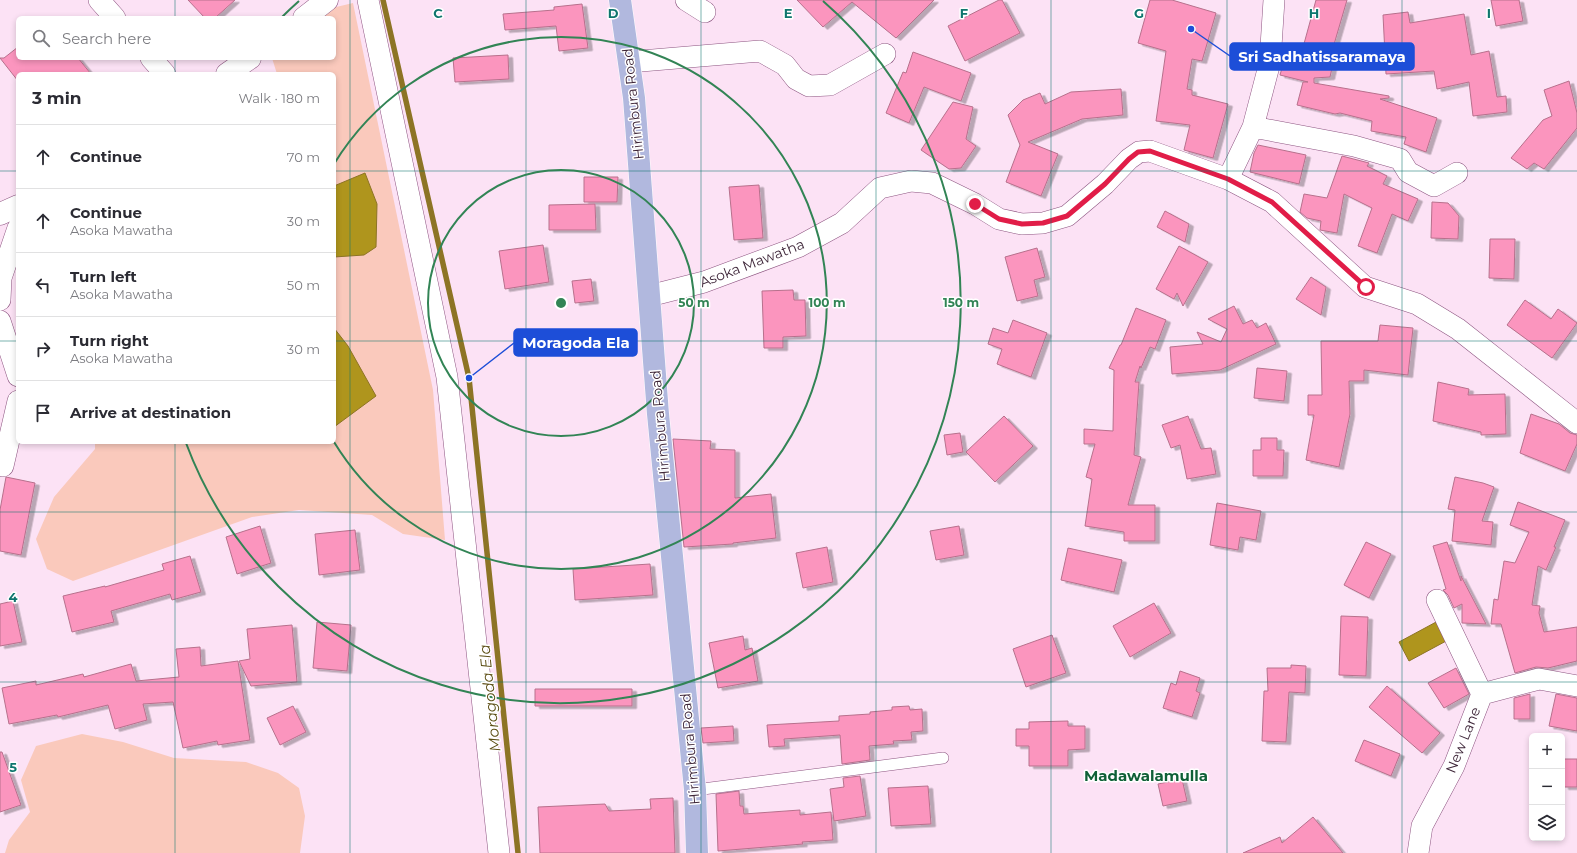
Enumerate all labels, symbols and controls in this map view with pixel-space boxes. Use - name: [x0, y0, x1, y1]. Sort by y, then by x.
- text: C: [433, 5, 443, 21]
- text: D: [608, 5, 619, 21]
- text: E: [784, 5, 793, 21]
- text: F: [960, 5, 968, 21]
- text: G: [1134, 5, 1144, 21]
- text: H: [1309, 5, 1319, 21]
- text: I: [1487, 5, 1491, 21]
- search box: [16, 16, 336, 60]
- icon: search: [30, 27, 52, 49]
- text: Search here: [62, 29, 151, 48]
- callout: Sri Sadhatissaramaya: [1230, 43, 1414, 70]
- street label: Hirimbura Road: [618, 47, 648, 161]
- text: Sri Sadhatissaramaya: [1238, 47, 1406, 66]
- text: 3 min: [32, 88, 82, 108]
- text: Walk · 180 m: [238, 90, 320, 106]
- icon: ahead: [32, 146, 54, 168]
- text: Continue: [70, 147, 142, 166]
- text: 70 m: [287, 149, 320, 165]
- route end: [966, 195, 984, 213]
- text: Continue: [70, 203, 142, 222]
- icon: ahead: [32, 210, 54, 232]
- text: 30 m: [287, 213, 320, 229]
- text: Asoka Mawatha: [70, 222, 173, 238]
- street label: Asoka Mawatha: [697, 235, 807, 291]
- text: Turn left: [70, 267, 137, 286]
- icon: left: [32, 274, 54, 296]
- text: 50 m: [287, 277, 320, 293]
- route start: [1357, 278, 1375, 296]
- text: Asoka Mawatha: [70, 286, 173, 302]
- text: 50 m: [678, 295, 710, 310]
- text: 100 m: [809, 295, 845, 310]
- text: 150 m: [943, 295, 979, 310]
- centre of rings: [554, 296, 568, 310]
- callout: Moragoda Ela: [514, 329, 637, 356]
- text: Turn right: [70, 331, 149, 350]
- text: Moragoda Ela: [522, 333, 630, 352]
- icon: right: [32, 338, 54, 360]
- text: 30 m: [287, 341, 320, 357]
- text: Asoka Mawatha: [70, 350, 173, 366]
- street label: Hirimbura Road: [646, 370, 674, 482]
- icon: arrive: [32, 402, 54, 424]
- text: Arrive at destination: [70, 403, 231, 422]
- text: 4: [9, 589, 18, 605]
- water label: Moragoda Ela: [474, 643, 505, 753]
- street label: Hirimbura Road: [676, 693, 704, 805]
- street label: New Lane: [1442, 704, 1484, 776]
- map controls: [1529, 733, 1565, 841]
- button: +: [1529, 733, 1565, 769]
- text: 5: [9, 759, 17, 775]
- district label: Madawalamulla: [1084, 766, 1208, 785]
- button: −: [1529, 769, 1565, 805]
- button: layers: [1529, 805, 1565, 841]

